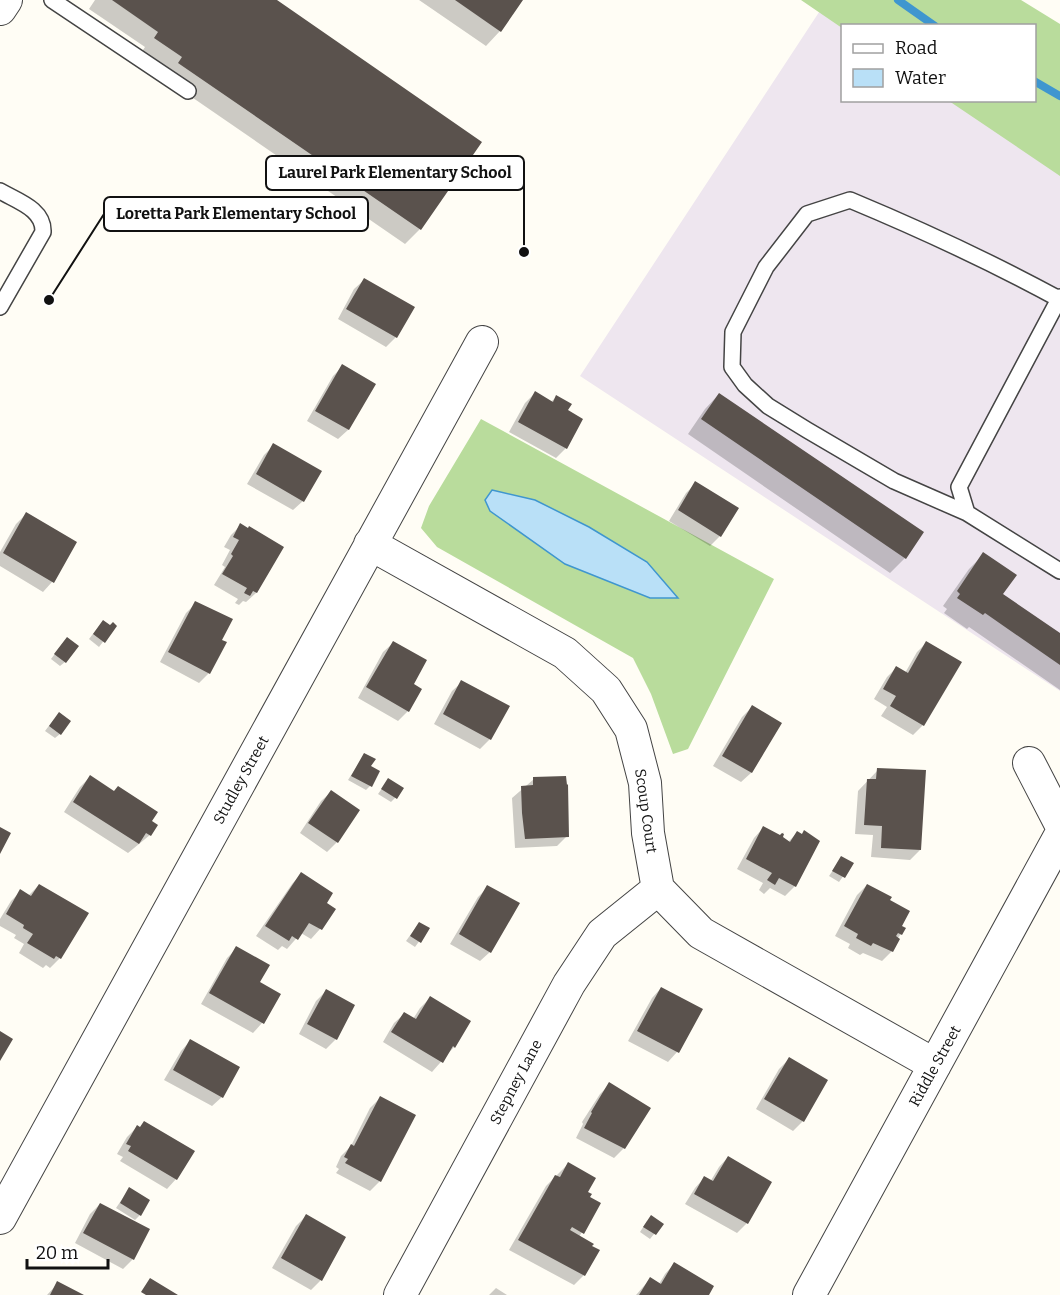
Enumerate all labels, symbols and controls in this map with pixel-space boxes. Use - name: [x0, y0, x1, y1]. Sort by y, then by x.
- legend: [841, 24, 1036, 102]
- text: Road: [895, 37, 938, 59]
- text: Water: [895, 67, 946, 89]
- callout: Laurel Park Elementary School: [266, 156, 524, 190]
- text: Laurel Park Elementary School: [278, 163, 512, 182]
- callout: Loretta Park Elementary School: [104, 197, 368, 231]
- text: Loretta Park Elementary School: [116, 204, 356, 223]
- street label: Studley Street: [209, 732, 273, 827]
- street label: Scoup Court: [631, 767, 661, 855]
- street label: Riddle Street: [905, 1022, 965, 1110]
- street label: Stepney Lane: [486, 1036, 546, 1128]
- scale bar: [27, 1232, 108, 1270]
- text: 20 m: [36, 1242, 78, 1264]

